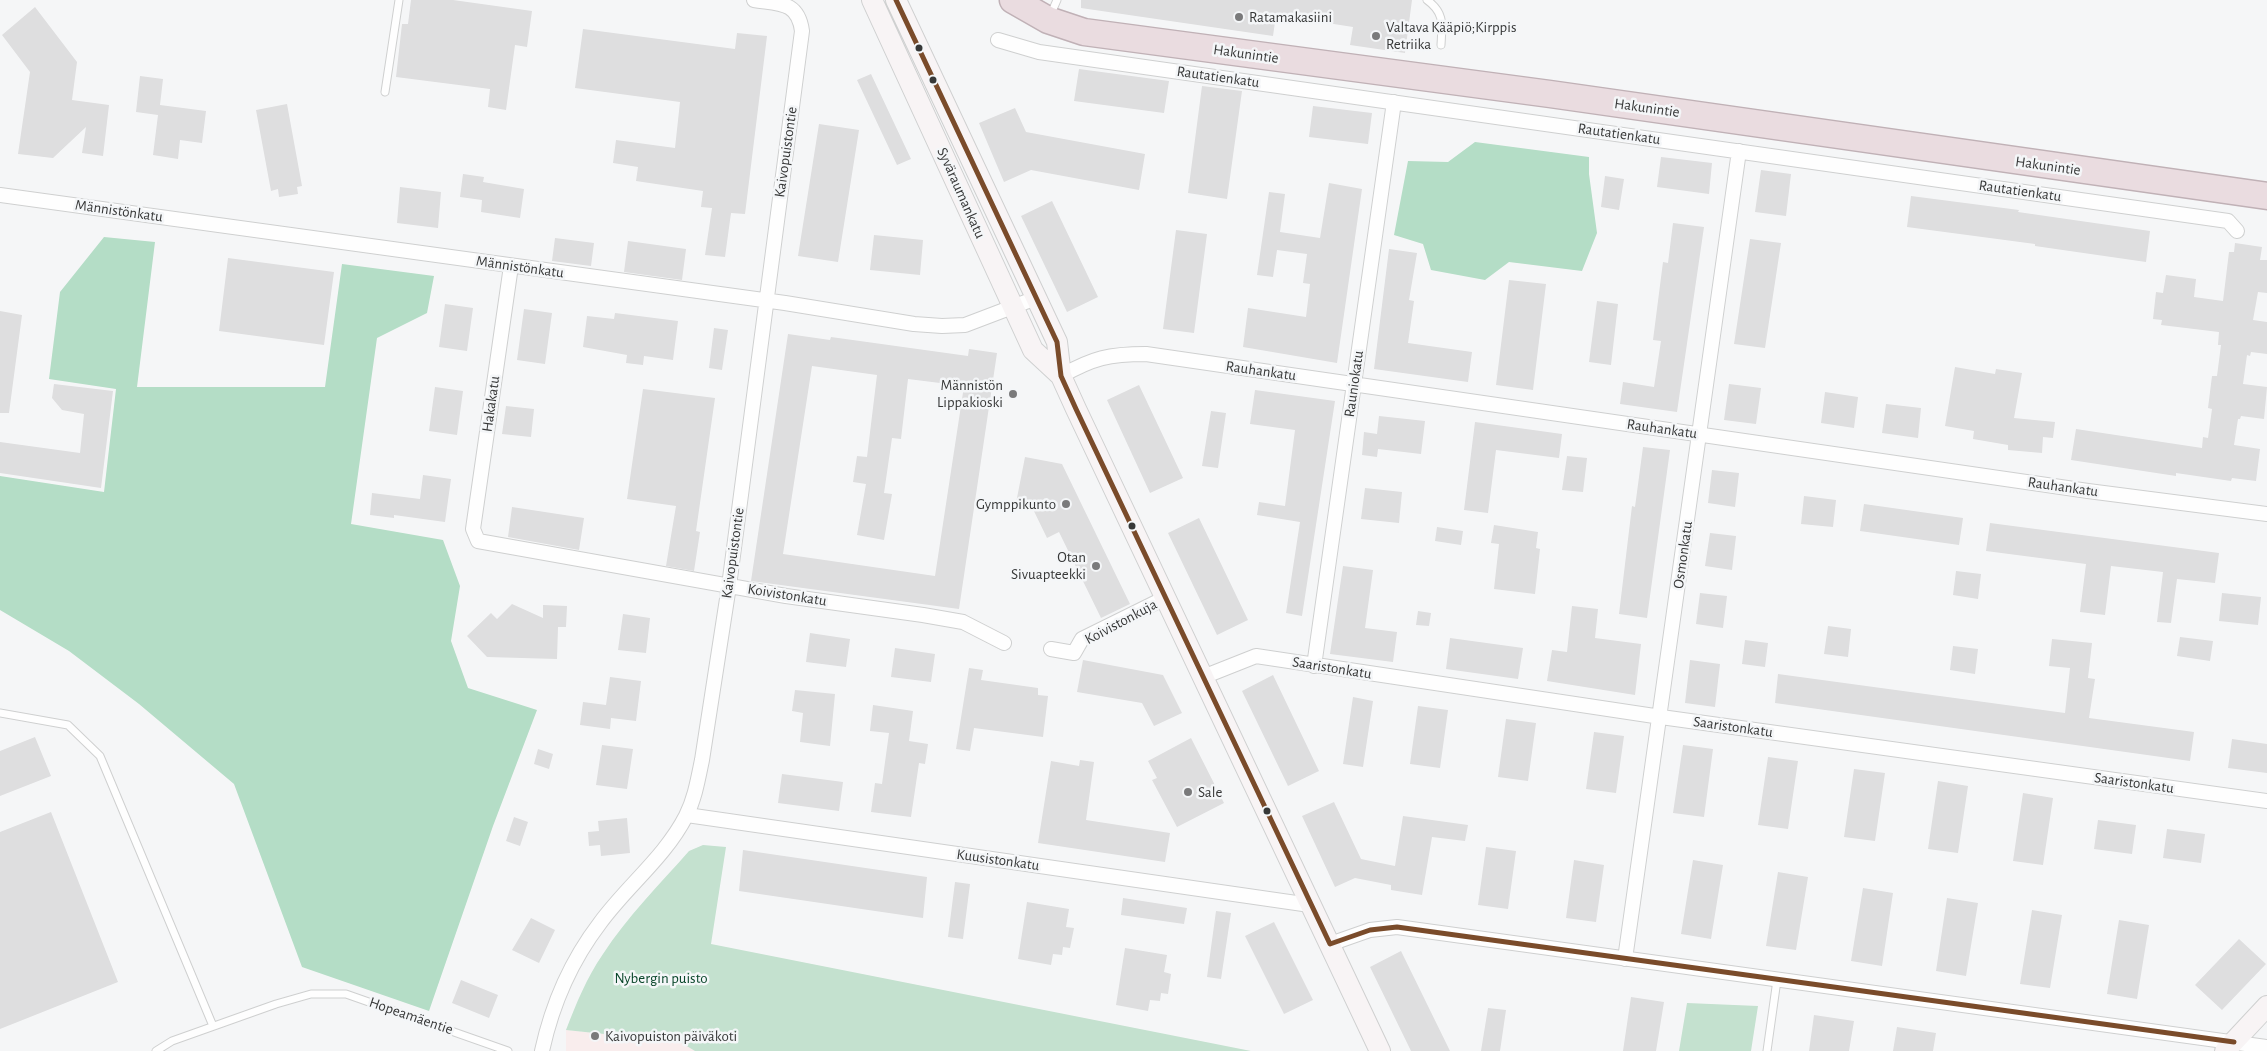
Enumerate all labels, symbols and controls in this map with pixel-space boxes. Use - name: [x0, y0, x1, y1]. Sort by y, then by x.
- place label: Ratamakasiini: [1249, 8, 1332, 26]
- marker: Ratamakasiini: [1233, 11, 1245, 23]
- place label: Valtava Kääpiö;Kirppis Retriika: [1386, 18, 1516, 53]
- marker: Valtava Kääpiö;Kirppis Retriika: [1370, 30, 1382, 42]
- street label: Hakunintie: [1212, 41, 1280, 67]
- unlabelled marker: [914, 43, 924, 53]
- street label: Rautatienkatu: [1176, 62, 1260, 92]
- unlabelled marker: [928, 75, 938, 85]
- street label: Hakunintie: [1613, 95, 1681, 121]
- street label: Kaivopuistontie: [771, 105, 801, 199]
- street label: Rautatienkatu: [1577, 119, 1661, 149]
- street label: Syväraumankatu: [933, 145, 989, 241]
- street label: Hakunintie: [2014, 153, 2082, 179]
- street label: Rautatienkatu: [1978, 176, 2062, 206]
- street label: Männistönkatu: [74, 196, 164, 226]
- street label: Männistönkatu: [475, 252, 565, 282]
- street label: Rauniokatu: [1340, 350, 1368, 418]
- street label: Rauhankatu: [1225, 357, 1297, 385]
- street label: Hakakatu: [478, 375, 504, 433]
- place label: Männistön Lippakioski: [937, 376, 1003, 411]
- marker: Männistön Lippakioski: [1007, 388, 1019, 400]
- street label: Rauhankatu: [1626, 415, 1698, 443]
- street label: Rauhankatu: [2027, 473, 2099, 501]
- place label: Gymppikunto: [976, 495, 1056, 513]
- marker: Gymppikunto: [1060, 498, 1072, 510]
- street label: Kaivopuistontie: [718, 506, 748, 600]
- street label: Osmonkatu: [1669, 520, 1697, 590]
- unlabelled marker: [1127, 521, 1137, 531]
- place label: Otan Sivuapteekki: [1011, 548, 1086, 583]
- marker: Otan Sivuapteekki: [1090, 560, 1102, 572]
- street label: Koivistonkatu: [746, 580, 828, 610]
- street label: Koivistonkuja: [1082, 595, 1160, 649]
- street label: Saaristonkatu: [1291, 653, 1373, 683]
- street label: Saaristonkatu: [1692, 713, 1774, 741]
- street label: Saaristonkatu: [2093, 769, 2175, 797]
- place label: Sale: [1198, 783, 1222, 801]
- marker: Sale: [1182, 786, 1194, 798]
- unlabelled marker: [1262, 806, 1272, 816]
- street label: Kuusistonkatu: [955, 845, 1041, 875]
- park label: Nybergin puisto: [614, 969, 708, 987]
- street label: Hopeamäentie: [367, 993, 455, 1039]
- place label: Kaivopuiston päiväkoti: [605, 1027, 737, 1045]
- marker: Kaivopuiston päiväkoti: [589, 1030, 601, 1042]

